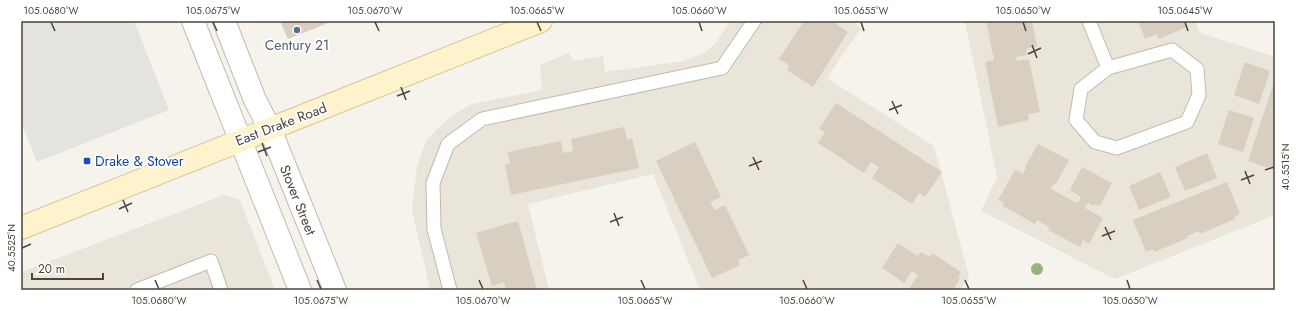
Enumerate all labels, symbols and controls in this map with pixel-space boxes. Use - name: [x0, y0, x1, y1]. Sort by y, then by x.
- text: 105.0680°W: [23, 3, 79, 18]
- text: 105.0675°W: [186, 3, 240, 18]
- text: 105.0670°W: [348, 3, 403, 18]
- text: 105.0665°W: [510, 3, 565, 18]
- text: 105.0660°W: [671, 3, 727, 18]
- text: 105.0655°W: [834, 3, 889, 18]
- text: 105.0650°W: [995, 3, 1051, 18]
- text: 105.0645°W: [1157, 3, 1213, 18]
- marker: Century 21: [292, 25, 302, 35]
- place label: Century 21: [265, 35, 329, 55]
- street label: East Drake Road: [232, 97, 330, 151]
- text: 40.5515°N: [1278, 144, 1293, 190]
- place label: Drake & Stover: [95, 151, 184, 171]
- marker: Drake & Stover: [82, 156, 92, 166]
- street label: Stover Street: [275, 162, 321, 239]
- text: 40.5525°N: [4, 224, 19, 272]
- scale bar: [32, 255, 103, 281]
- text: 20 m: [38, 260, 65, 278]
- text: 105.0680°W: [131, 293, 187, 308]
- text: 105.0675°W: [294, 293, 348, 308]
- text: 105.0670°W: [456, 293, 511, 308]
- text: 105.0665°W: [618, 293, 673, 308]
- text: 105.0660°W: [779, 293, 835, 308]
- text: 105.0655°W: [942, 293, 997, 308]
- text: 105.0650°W: [1102, 293, 1158, 308]

